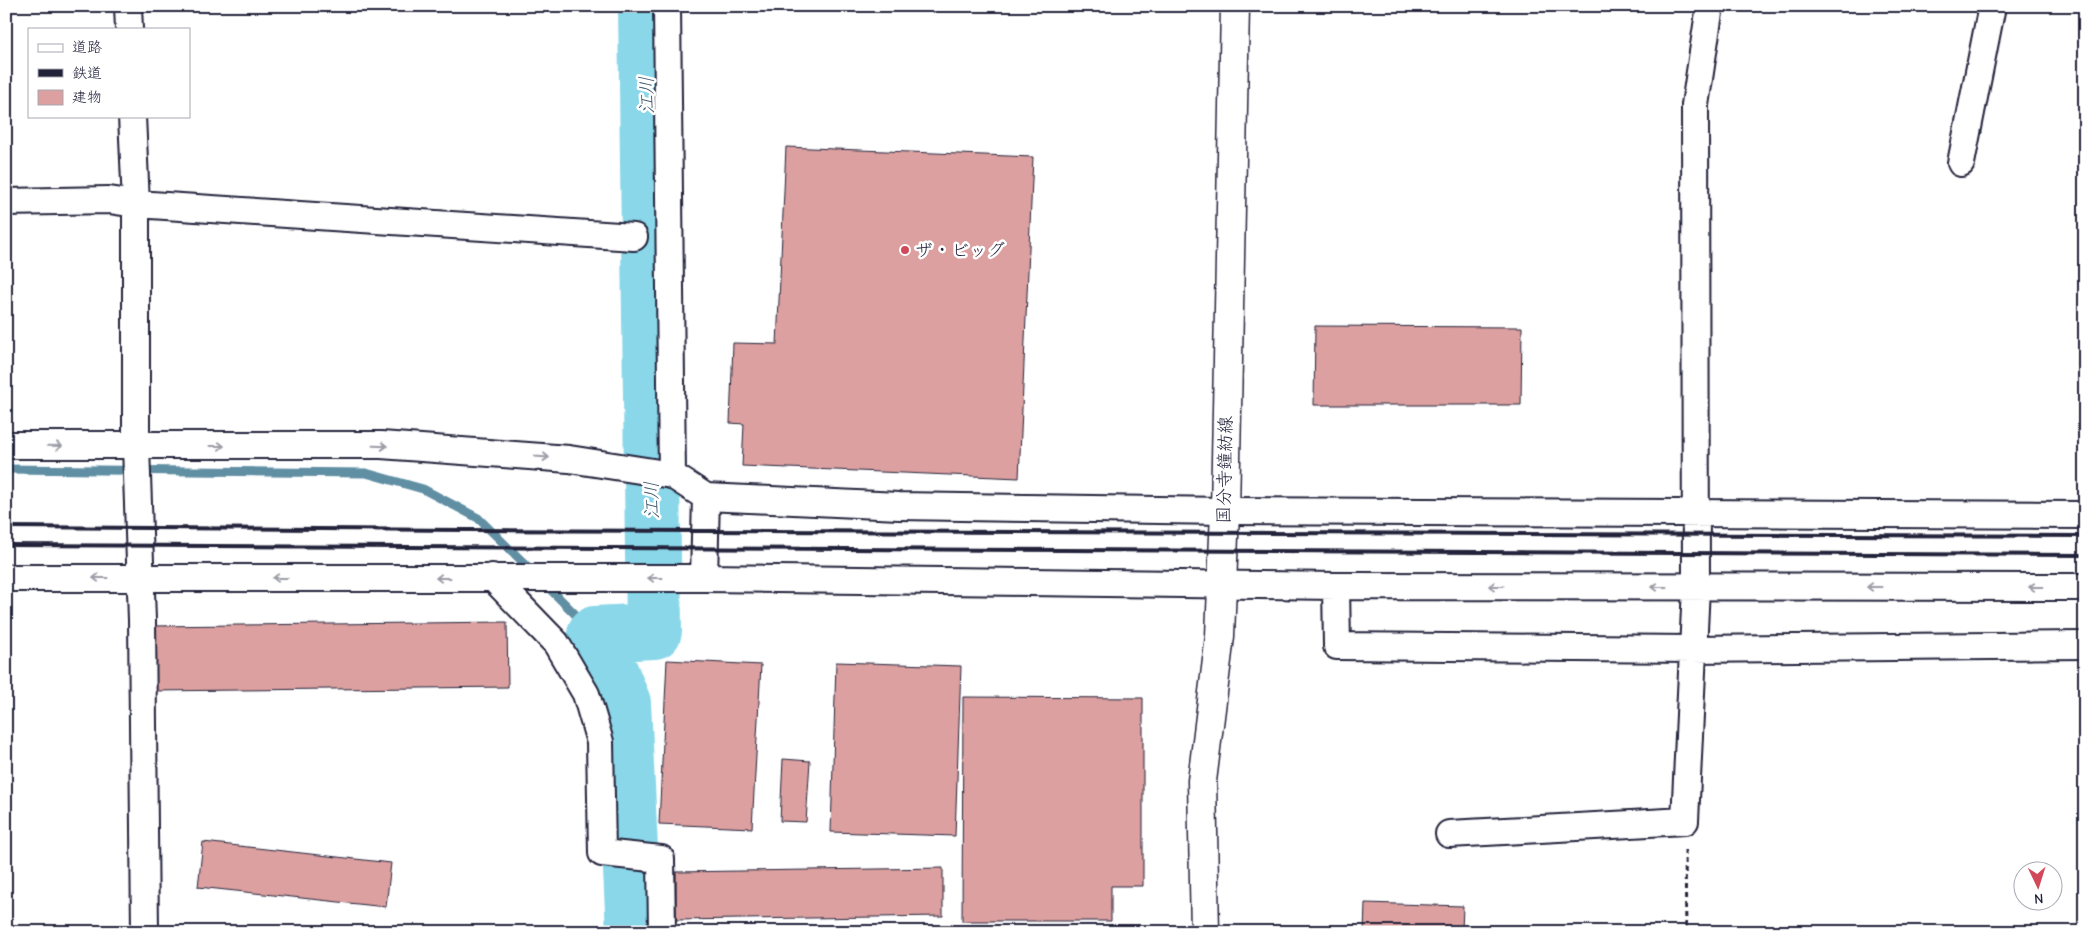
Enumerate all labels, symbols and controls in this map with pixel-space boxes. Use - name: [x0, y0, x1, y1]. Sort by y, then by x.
- legend: [28, 28, 190, 118]
- text: 道路: [72, 38, 102, 56]
- text: 鉄道: [72, 64, 102, 82]
- water label: 江川: [636, 76, 658, 114]
- text: 建物: [72, 88, 102, 106]
- place label: ザ・ビッグ: [915, 240, 1005, 261]
- marker: ザ・ビッグ: [899, 244, 911, 256]
- street label: 国分寺鐘紡線: [1214, 416, 1236, 524]
- one-way arrow: [47, 441, 63, 450]
- one-way arrow: [209, 441, 225, 451]
- one-way arrow: [372, 441, 388, 450]
- one-way arrow: [534, 453, 550, 462]
- water label: 江川: [641, 481, 663, 519]
- one-way arrow: [93, 573, 109, 583]
- one-way arrow: [273, 573, 289, 583]
- one-way arrow: [435, 573, 452, 583]
- one-way arrow: [648, 573, 664, 583]
- one-way arrow: [1488, 581, 1504, 591]
- one-way arrow: [1651, 582, 1667, 592]
- one-way arrow: [1866, 582, 1882, 592]
- one-way arrow: [2028, 582, 2044, 592]
- north arrow: [2014, 860, 2064, 910]
- text: N: [2034, 890, 2044, 907]

